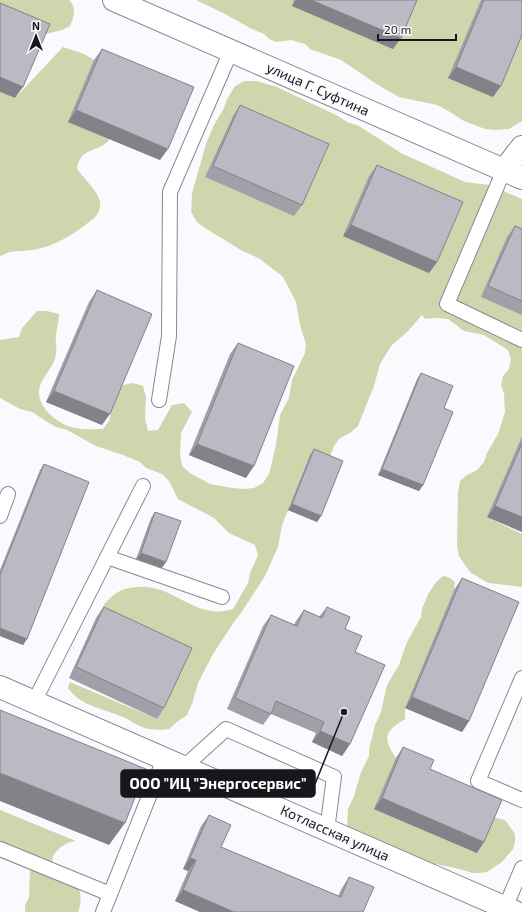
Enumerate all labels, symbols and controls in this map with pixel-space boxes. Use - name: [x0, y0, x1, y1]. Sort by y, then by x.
- north arrow: [16, 16, 56, 56]
- scale bar: [378, 16, 456, 42]
- text: N: [32, 19, 40, 32]
- text: 20 m: [384, 22, 411, 36]
- street label: улица Г. Суфтина: [264, 58, 372, 119]
- callout: ООО "ИЦ "Энергосервис": [121, 770, 315, 797]
- text: ООО "ИЦ "Энергосервис": [129, 774, 307, 792]
- street label: Котласская улица: [278, 801, 392, 864]

